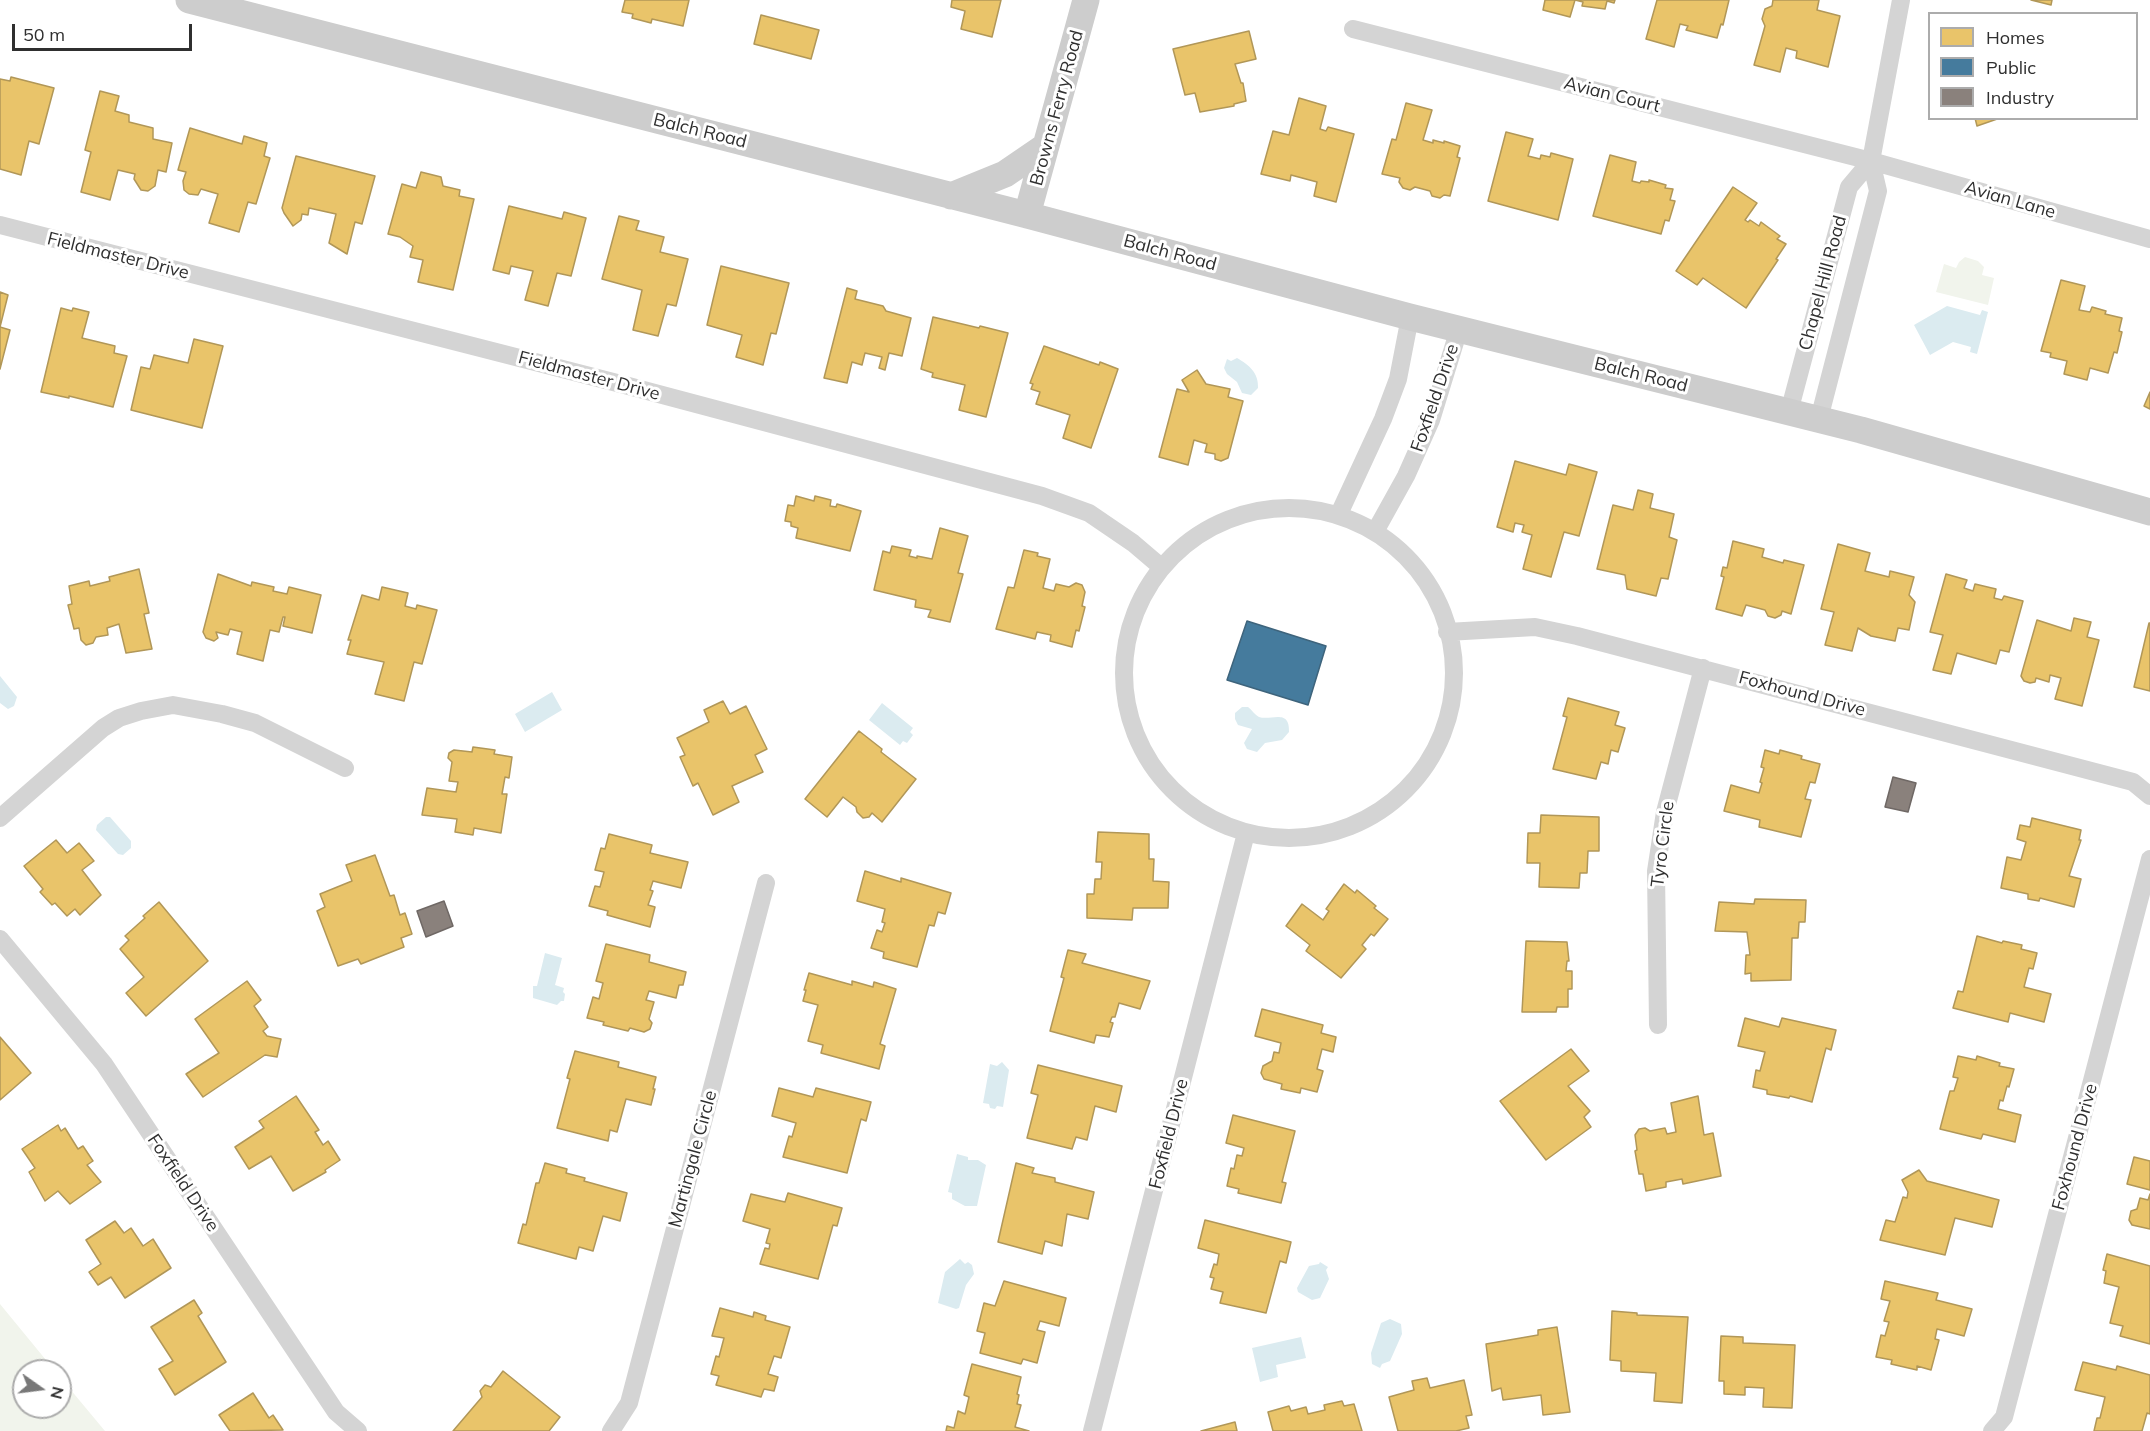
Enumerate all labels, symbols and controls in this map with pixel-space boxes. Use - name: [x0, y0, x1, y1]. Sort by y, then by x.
- scale bar: [15, 12, 195, 50]
- legend: [1928, 12, 2138, 120]
- text: 50 m: [23, 23, 65, 46]
- text: Homes: [1986, 26, 2045, 49]
- street label: Browns Ferry Road: [1026, 28, 1088, 188]
- text: Public: [1986, 56, 2036, 79]
- street label: Avian Court: [1562, 73, 1662, 117]
- text: Industry: [1986, 86, 2054, 109]
- street label: Balch Road: [651, 109, 749, 153]
- street label: Avian Lane: [1962, 177, 2058, 223]
- street label: Chapel Hill Road: [1795, 213, 1851, 353]
- street label: Fieldmaster Drive: [45, 228, 191, 284]
- street label: Balch Road: [1121, 230, 1219, 276]
- street label: Foxfield Drive: [1406, 341, 1464, 455]
- street label: Fieldmaster Drive: [516, 347, 662, 405]
- street label: Balch Road: [1592, 353, 1690, 397]
- street label: Foxhound Drive: [1736, 667, 1868, 721]
- street label: Tyro Circle: [1647, 800, 1679, 888]
- street label: Foxfield Drive: [1145, 1077, 1193, 1191]
- street label: Foxhound Drive: [2048, 1081, 2102, 1213]
- street label: Martingale Circle: [664, 1088, 722, 1230]
- street label: Foxfield Drive: [142, 1130, 224, 1236]
- north arrow: [12, 1359, 72, 1419]
- text: N: [46, 1385, 69, 1401]

